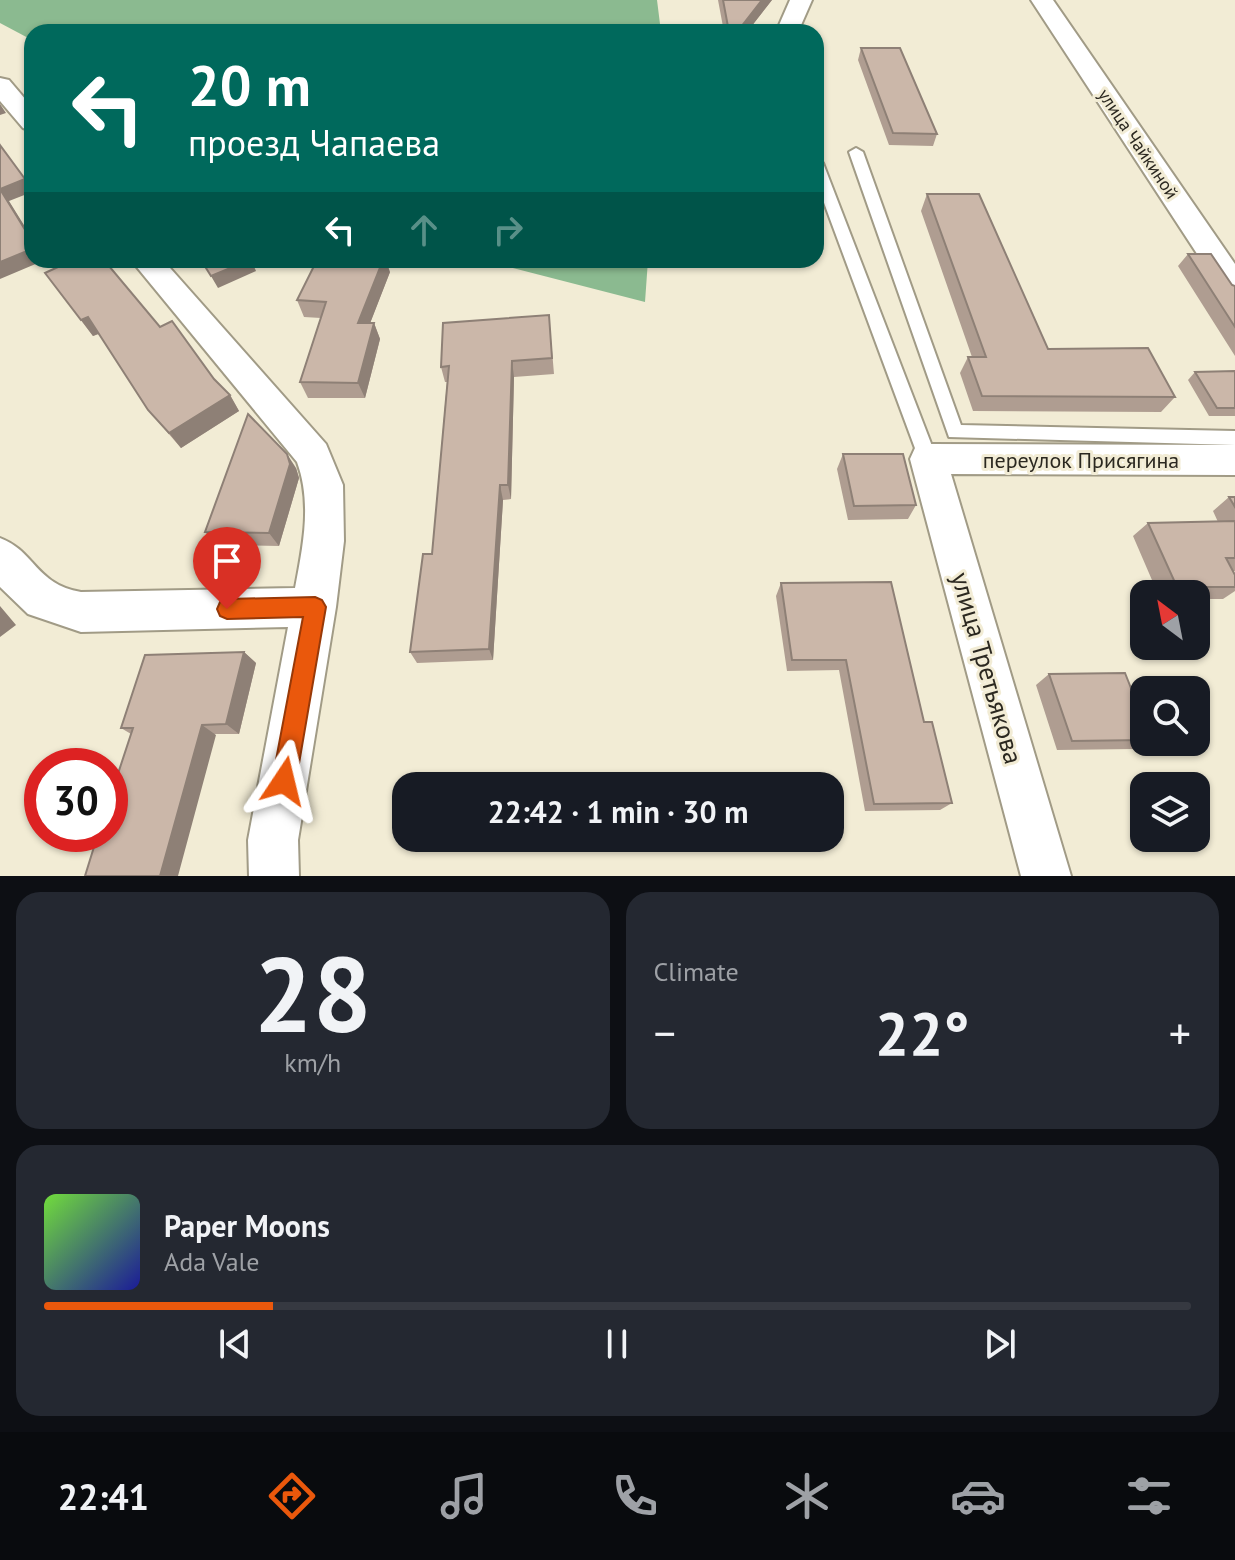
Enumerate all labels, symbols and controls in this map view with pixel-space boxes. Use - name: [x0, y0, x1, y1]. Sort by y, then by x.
- text: 20 m: [188, 49, 311, 121]
- icon: left: [56, 56, 160, 160]
- street label: улица Чайкиной: [1093, 84, 1184, 203]
- text: проезд Чапаева: [188, 119, 440, 166]
- icon: left: [318, 208, 362, 252]
- icon: ahead: [402, 208, 446, 252]
- icon: right: [486, 208, 530, 252]
- street label: переулок Присягина: [983, 446, 1179, 474]
- pin: [193, 527, 261, 609]
- icon: arrive: [205, 539, 249, 583]
- street label: улица Третьякова: [944, 568, 1031, 768]
- north arrow: [1130, 580, 1210, 660]
- map controls: [1130, 580, 1210, 852]
- button: search: [1130, 676, 1210, 756]
- position arrow: [242, 739, 326, 823]
- speed limit sign: 30: [24, 748, 128, 852]
- button: layers: [1130, 772, 1210, 852]
- text: 22:42 · 1 min · 30 m: [488, 792, 748, 831]
- text: 28: [254, 926, 372, 1061]
- text: Climate: [654, 955, 739, 988]
- text: 22°: [875, 994, 969, 1072]
- text: −: [654, 1004, 676, 1061]
- text: +: [1169, 1004, 1191, 1061]
- text: km/h: [284, 1046, 341, 1079]
- text: Paper Moons: [164, 1206, 330, 1245]
- text: Ada Vale: [164, 1245, 259, 1278]
- icon: previous: [213, 1322, 257, 1366]
- icon: pause: [595, 1322, 639, 1366]
- icon: next: [978, 1322, 1022, 1366]
- icon: directions: [264, 1468, 320, 1524]
- icon: music: [436, 1468, 492, 1524]
- icon: phone: [607, 1468, 663, 1524]
- icon: climate: [779, 1468, 835, 1524]
- icon: car: [950, 1468, 1006, 1524]
- icon: filters: [1121, 1468, 1177, 1524]
- text: 22:41: [58, 1473, 149, 1520]

